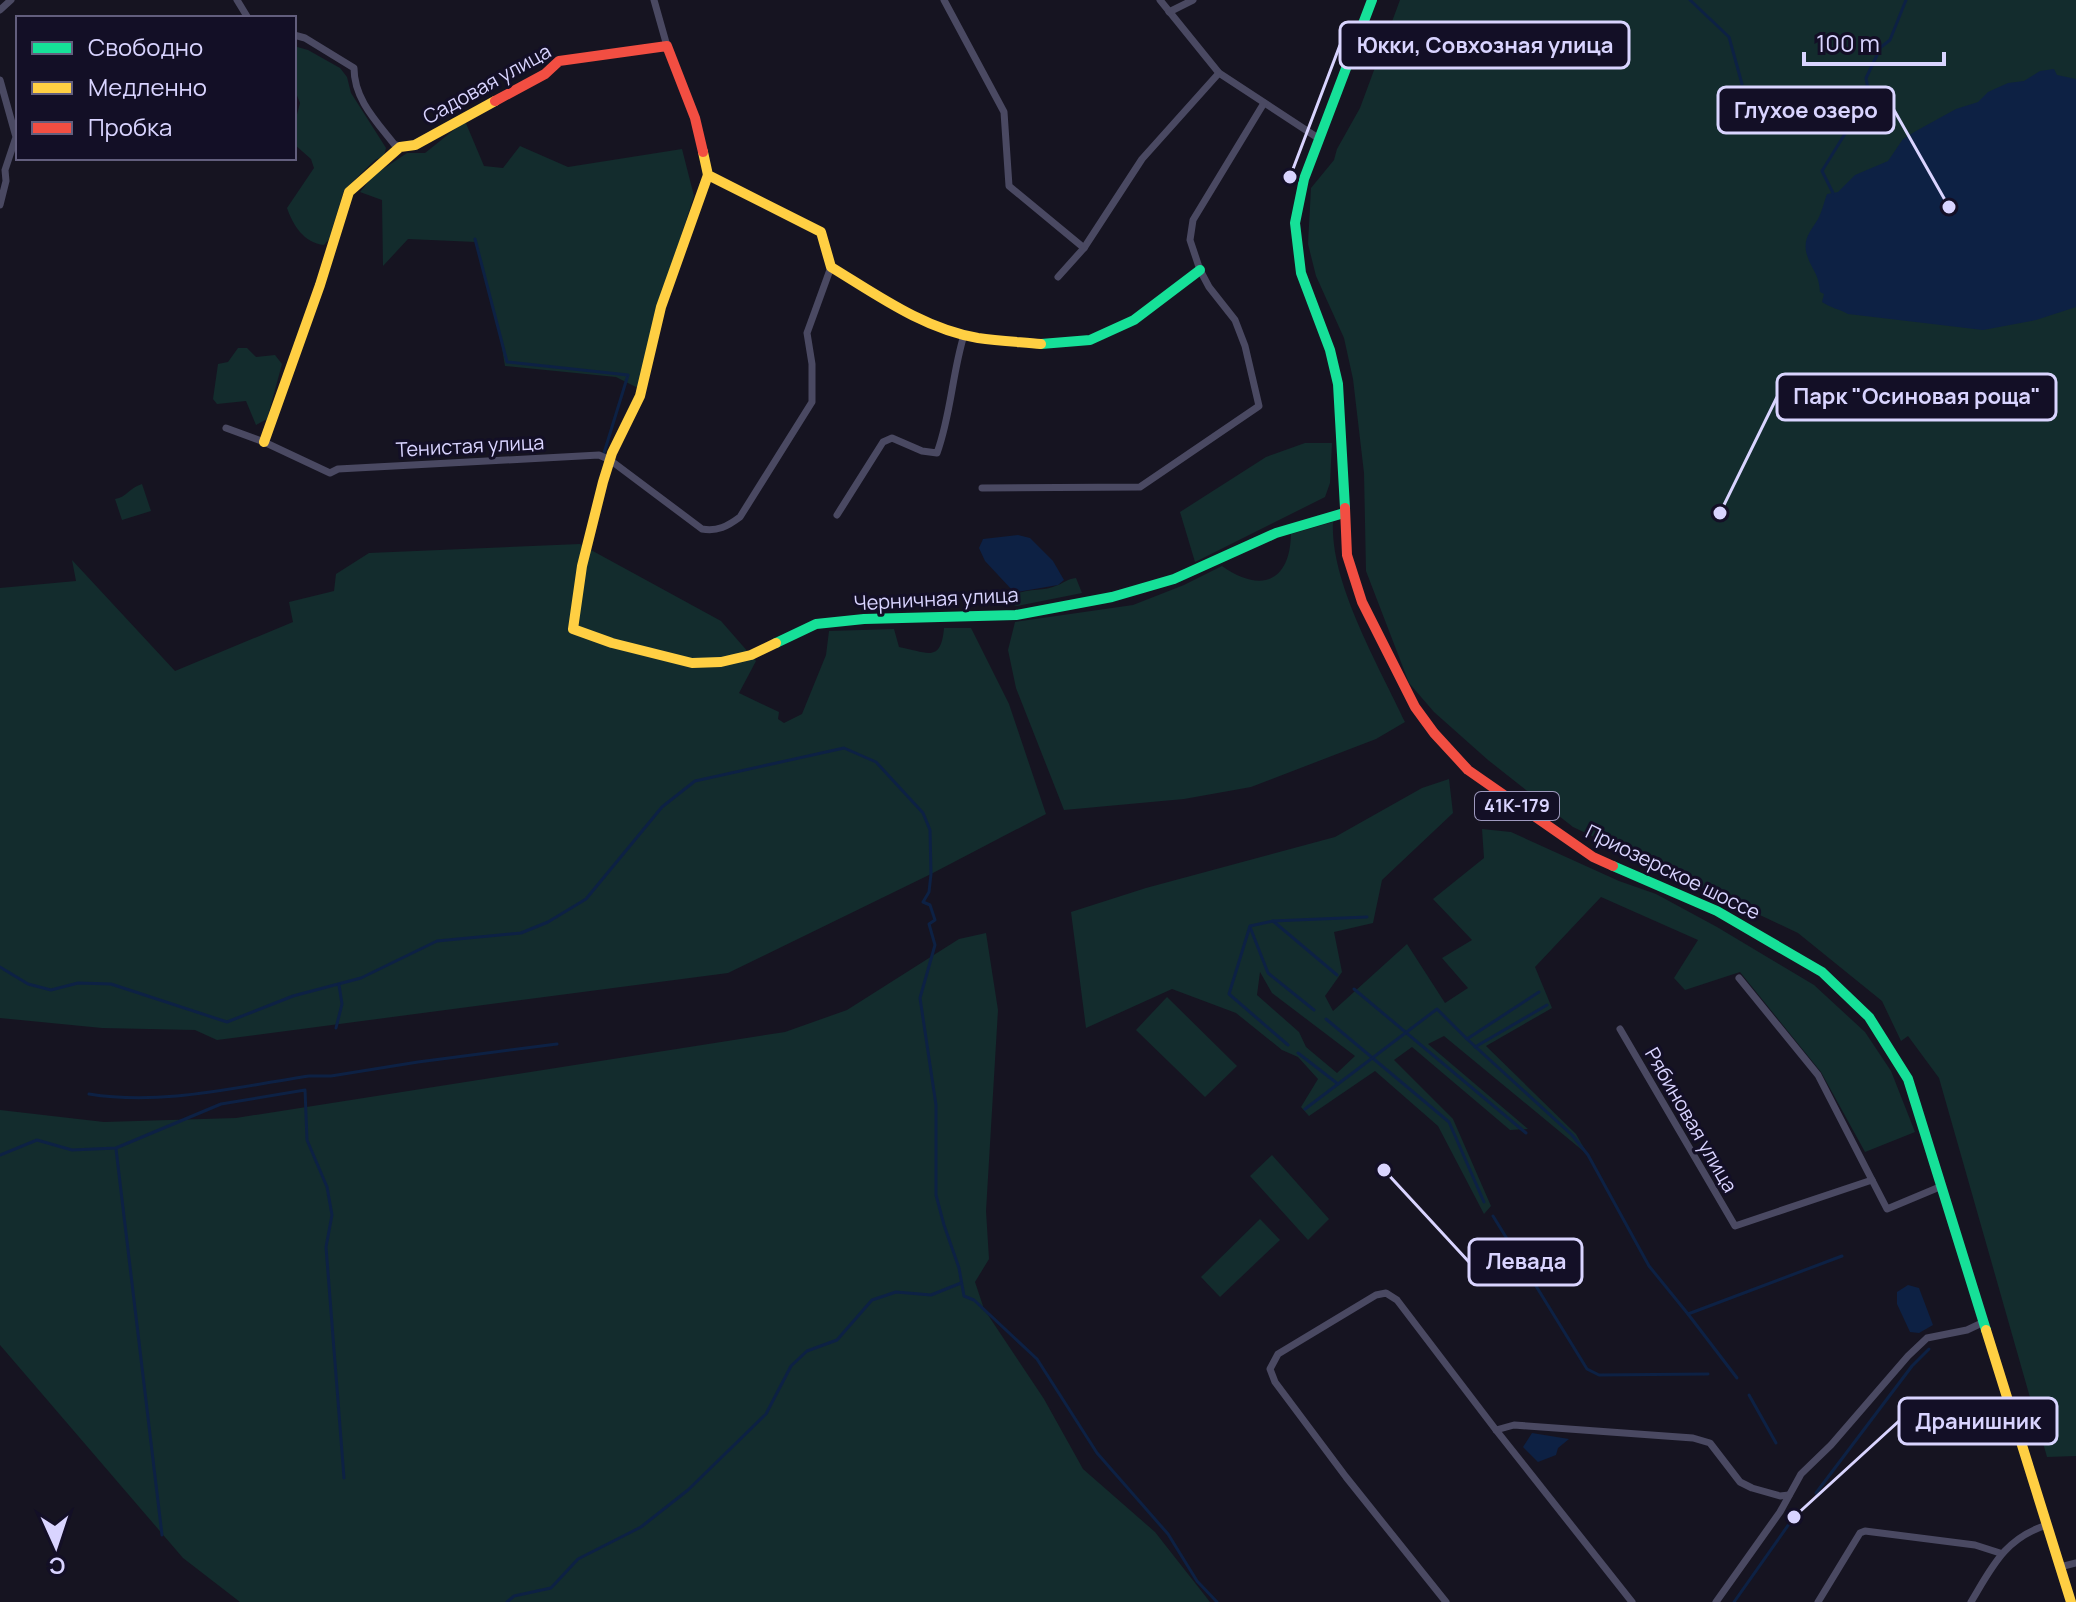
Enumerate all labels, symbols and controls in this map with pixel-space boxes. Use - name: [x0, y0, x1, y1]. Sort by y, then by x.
- legend: [16, 16, 296, 160]
- scale bar: [1804, 16, 1944, 66]
- callout: Юкки, Совхозная улица: [1340, 22, 1629, 68]
- text: 100 m: [1816, 26, 1880, 59]
- text: Свободно: [88, 30, 203, 63]
- text: Юкки, Совхозная улица: [1357, 30, 1613, 60]
- street label: Садовая улица: [418, 37, 556, 130]
- text: Медленно: [88, 70, 207, 103]
- callout: Глухое озеро: [1718, 87, 1894, 133]
- text: Глухое озеро: [1734, 95, 1878, 125]
- text: Пробка: [88, 110, 172, 143]
- callout: Парк "Осиновая роща": [1777, 374, 2056, 420]
- text: Парк "Осиновая роща": [1793, 381, 2041, 411]
- street label: Тенистая улица: [395, 428, 545, 463]
- street label: Черничная улица: [853, 581, 1019, 616]
- road number: 41К-179: [1475, 792, 1559, 820]
- street label: Приозерское шоссе: [1581, 818, 1765, 926]
- street label: Рябиновая улица: [1639, 1042, 1744, 1197]
- callout: Левада: [1469, 1239, 1582, 1285]
- text: Левада: [1486, 1246, 1566, 1276]
- callout: Дранишник: [1899, 1398, 2057, 1444]
- text: Дранишник: [1915, 1406, 2042, 1436]
- north arrow: [16, 1506, 96, 1586]
- text: С: [48, 1551, 66, 1581]

